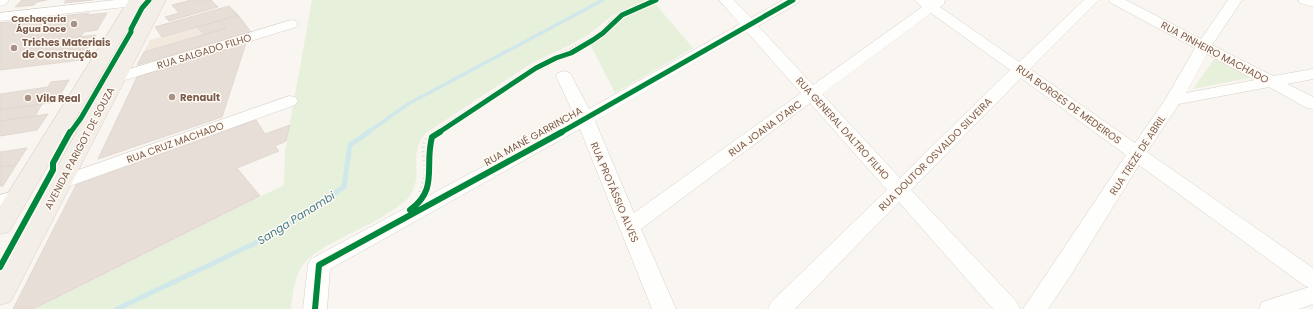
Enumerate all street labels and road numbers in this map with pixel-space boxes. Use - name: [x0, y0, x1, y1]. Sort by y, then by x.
- street label: RUA PINHEIRO MACHADO: [1158, 18, 1272, 87]
- street label: RUA SALGADO FILHO: [155, 30, 253, 73]
- street label: RUA BORGES DE MEDEIROS: [1013, 61, 1125, 148]
- street label: RUA GENERAL DALTRO FILHO: [792, 74, 893, 183]
- street label: AVENIDA PARIGOT DE SOUZA: [41, 84, 118, 212]
- street label: RUA DOUTOR OSVALDO SILVEIRA: [875, 94, 996, 214]
- street label: RUA JOANA D'ARC: [725, 96, 805, 160]
- street label: RUA MANÉ GARRINCHA: [482, 103, 585, 170]
- street label: RUA TREZE DE ABRIL: [1106, 112, 1169, 198]
- street label: RUA CRUZ MACHADO: [124, 118, 226, 167]
- street label: RUA PROTÁSSIO ALVES: [587, 140, 643, 245]

